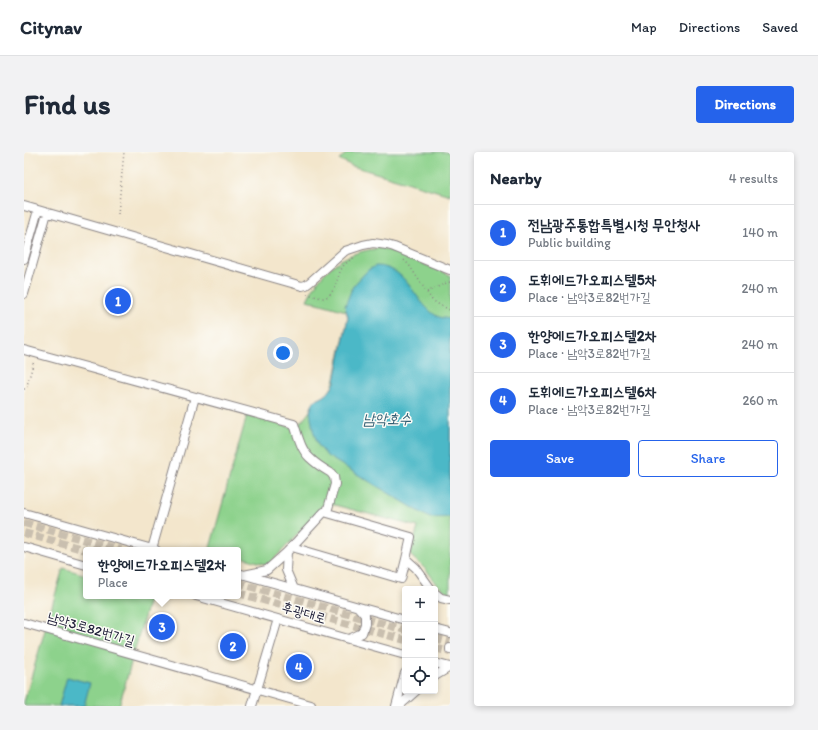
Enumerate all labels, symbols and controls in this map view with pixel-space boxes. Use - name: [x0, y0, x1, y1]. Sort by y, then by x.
- text: Citynav: [20, 16, 82, 39]
- text: Map: [631, 19, 657, 36]
- text: Directions: [679, 19, 740, 36]
- text: Saved: [762, 19, 798, 36]
- button: Directions: [696, 86, 794, 123]
- text: Find us: [24, 87, 111, 121]
- text: Nearby: [490, 168, 542, 188]
- text: 4 results: [729, 171, 778, 186]
- text: 전남광주통합특별시청 무안청사: [528, 216, 700, 234]
- text: 1: [500, 225, 506, 240]
- text: 140 m: [742, 225, 778, 240]
- text: Public building: [528, 235, 611, 250]
- text: 도휘에드가오피스텔5차: [528, 271, 657, 289]
- text: 2: [500, 281, 506, 296]
- text: 240 m: [741, 281, 778, 296]
- pin: 1: [105, 286, 131, 316]
- text: Place · 남악3로82번가길: [528, 290, 651, 305]
- text: 한양에드가오피스텔2차: [528, 327, 657, 345]
- text: 3: [499, 337, 507, 352]
- text: 240 m: [741, 337, 778, 352]
- your location: [273, 343, 293, 363]
- text: Place · 남악3로82번가길: [528, 346, 651, 361]
- text: 도휘에드가오피스텔6차: [528, 383, 657, 401]
- text: 4: [499, 393, 507, 408]
- text: 260 m: [742, 393, 778, 408]
- text: Place · 남악3로82번가길: [528, 402, 651, 417]
- water label: 남악호수: [363, 410, 412, 428]
- button: Save: [490, 440, 630, 477]
- button: Share: [638, 440, 778, 477]
- popup: [83, 547, 241, 599]
- text: 한양에드가오피스텔2차: [98, 556, 226, 574]
- text: Place: [98, 575, 128, 590]
- map controls: [402, 586, 438, 694]
- button: +: [402, 586, 438, 622]
- street label: 후광대로: [280, 599, 328, 627]
- street label: 남악3로82번가길: [45, 608, 137, 650]
- pin: 3: [149, 612, 175, 642]
- button: −: [402, 622, 438, 658]
- pin: 2: [220, 631, 246, 661]
- pin: 4: [286, 652, 312, 682]
- button: locate: [402, 658, 438, 694]

